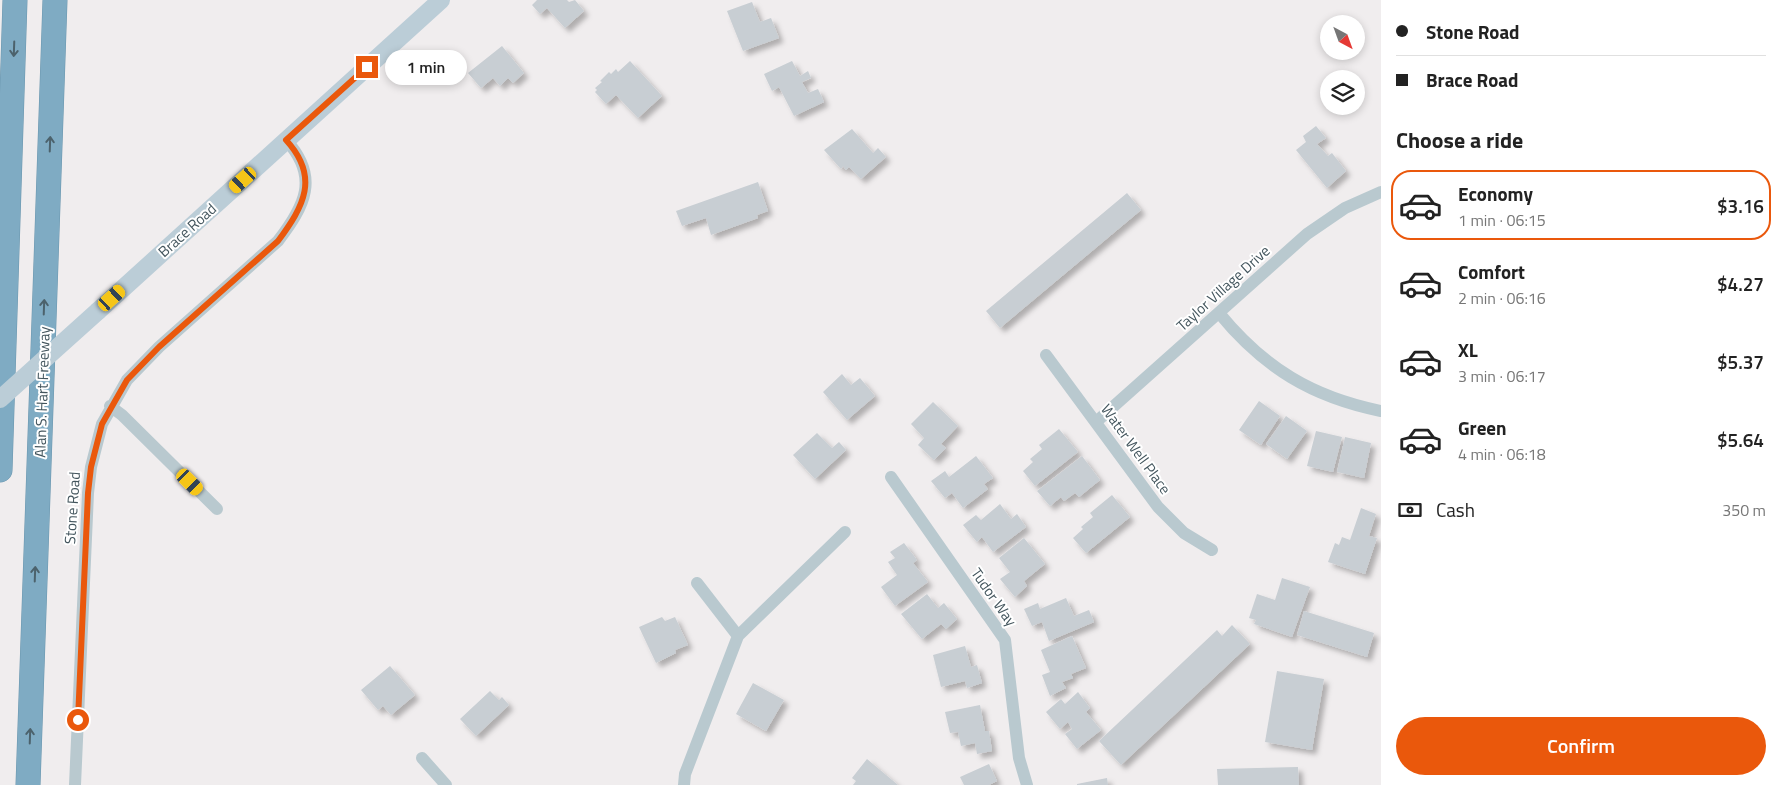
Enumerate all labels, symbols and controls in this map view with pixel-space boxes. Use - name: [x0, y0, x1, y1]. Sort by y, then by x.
- north arrow: [1320, 15, 1365, 60]
- map controls: [1320, 15, 1365, 115]
- text: Stone Road: [1426, 17, 1520, 46]
- one-way arrow: [9, 40, 18, 56]
- callout: 1 min: [384, 50, 467, 84]
- text: 1 min: [407, 55, 445, 79]
- route end: [356, 56, 378, 78]
- text: Brace Road: [1426, 65, 1519, 94]
- button: layers: [1320, 70, 1365, 115]
- text: Choose a ride: [1396, 123, 1523, 157]
- one-way arrow: [45, 136, 55, 152]
- car: [226, 164, 259, 196]
- text: Economy: [1458, 179, 1533, 208]
- icon: car: [1398, 183, 1443, 228]
- text: $3.16: [1717, 191, 1764, 220]
- street label: Brace Road: [153, 197, 221, 263]
- text: 1 min · 06:15: [1458, 208, 1546, 232]
- street label: Taylor Village Drive: [1171, 240, 1275, 336]
- text: Comfort: [1458, 257, 1525, 286]
- icon: car: [1398, 261, 1443, 306]
- text: $4.27: [1717, 269, 1764, 298]
- car: [95, 282, 128, 314]
- text: 2 min · 06:16: [1458, 286, 1546, 310]
- one-way arrow: [40, 299, 49, 315]
- street label: Alan S. Hart Freeway: [28, 326, 56, 458]
- text: XL: [1458, 335, 1478, 364]
- icon: car: [1398, 339, 1443, 384]
- text: $5.37: [1717, 347, 1764, 376]
- text: 3 min · 06:17: [1458, 364, 1546, 388]
- street label: Water Well Place: [1095, 399, 1177, 499]
- text: Green: [1458, 413, 1507, 442]
- icon: car: [1398, 417, 1443, 462]
- text: $5.64: [1717, 425, 1764, 454]
- text: 4 min · 06:18: [1458, 442, 1546, 466]
- car: [174, 466, 205, 498]
- street label: Stone Road: [58, 471, 86, 545]
- text: Cash: [1436, 495, 1475, 524]
- icon: cash: [1396, 496, 1424, 524]
- text: 350 m: [1722, 498, 1766, 522]
- street label: Tudor Way: [965, 563, 1023, 631]
- one-way arrow: [31, 566, 40, 582]
- route start: [67, 709, 89, 731]
- button: Confirm: [1396, 717, 1766, 775]
- one-way arrow: [25, 729, 34, 745]

